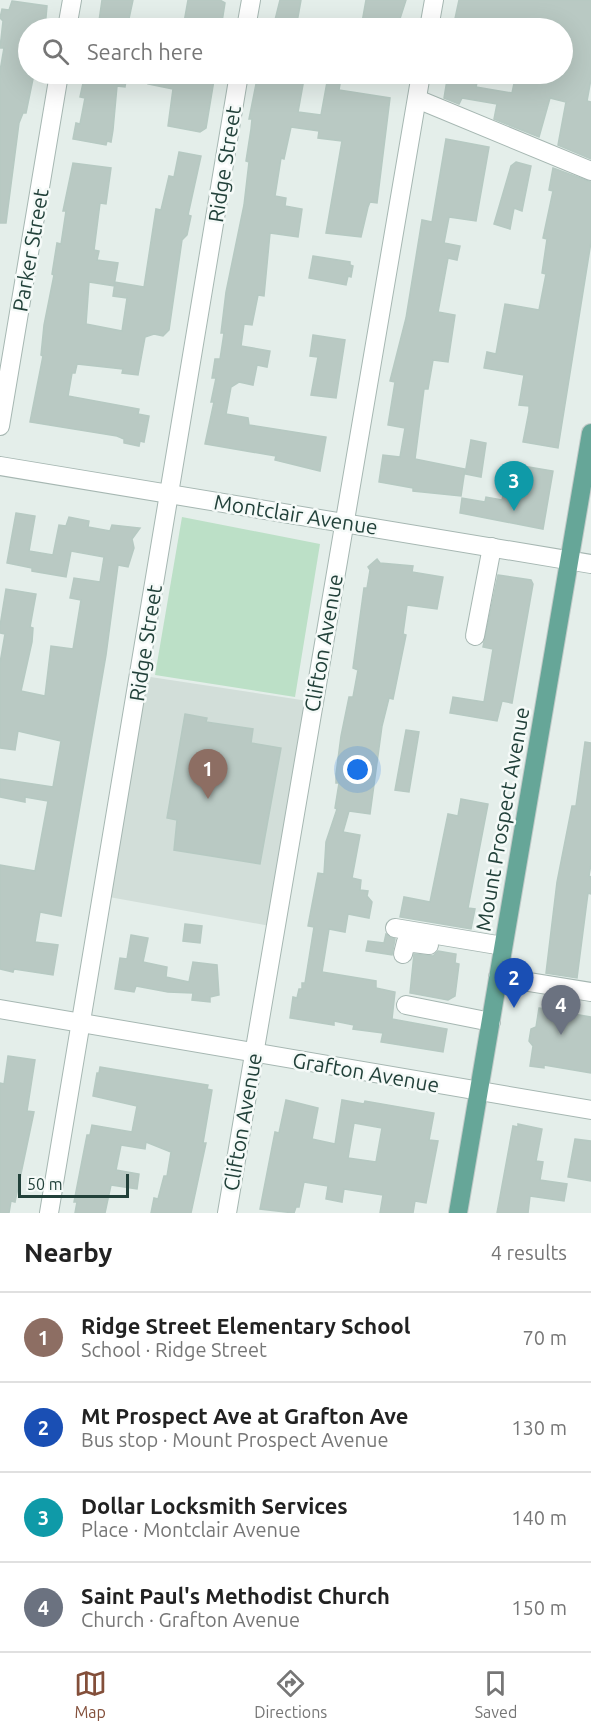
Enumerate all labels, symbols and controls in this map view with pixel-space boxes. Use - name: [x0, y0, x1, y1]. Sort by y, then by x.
- search box: [18, 18, 573, 84]
- icon: search: [39, 35, 72, 68]
- text: Search here: [87, 39, 203, 64]
- street label: Ridge Street: [203, 104, 245, 224]
- street label: Parker Street: [7, 187, 53, 313]
- pin: 3: [494, 462, 534, 511]
- street label: Montclair Avenue: [212, 489, 380, 539]
- street label: Clifton Avenue: [299, 572, 347, 714]
- street label: Ridge Street: [124, 583, 166, 703]
- street label: Mount Prospect Avenue: [470, 705, 534, 933]
- pin: 1: [188, 750, 228, 799]
- your location: [343, 755, 372, 784]
- pin: 2: [494, 958, 534, 1008]
- pin: 4: [542, 986, 580, 1035]
- street label: Grafton Avenue: [291, 1047, 441, 1097]
- street label: Clifton Avenue: [218, 1051, 266, 1193]
- scale bar: [18, 1171, 129, 1198]
- text: 50 m: [27, 1175, 63, 1193]
- text: Nearby: [24, 1238, 112, 1267]
- text: 4 results: [491, 1241, 567, 1264]
- text: Ridge Street Elementary School: [81, 1313, 410, 1338]
- text: 1: [38, 1326, 49, 1349]
- text: 70 m: [523, 1326, 567, 1349]
- text: School · Ridge Street: [81, 1338, 267, 1361]
- text: Mt Prospect Ave at Grafton Ave: [81, 1403, 409, 1428]
- text: 2: [38, 1416, 49, 1439]
- text: 130 m: [511, 1416, 567, 1439]
- text: Bus stop · Mount Prospect Avenue: [81, 1428, 388, 1451]
- text: Dollar Locksmith Services: [81, 1493, 348, 1518]
- text: 3: [38, 1506, 49, 1529]
- text: 140 m: [511, 1506, 567, 1529]
- text: Place · Montclair Avenue: [81, 1518, 300, 1541]
- text: Saint Paul's Methodist Church: [81, 1583, 390, 1608]
- text: 4: [38, 1596, 49, 1619]
- text: 150 m: [511, 1596, 567, 1619]
- text: Church · Grafton Avenue: [81, 1608, 300, 1631]
- tab: Map: [74, 1667, 107, 1721]
- tab: Directions: [254, 1667, 327, 1721]
- tab: Saved: [475, 1667, 517, 1721]

